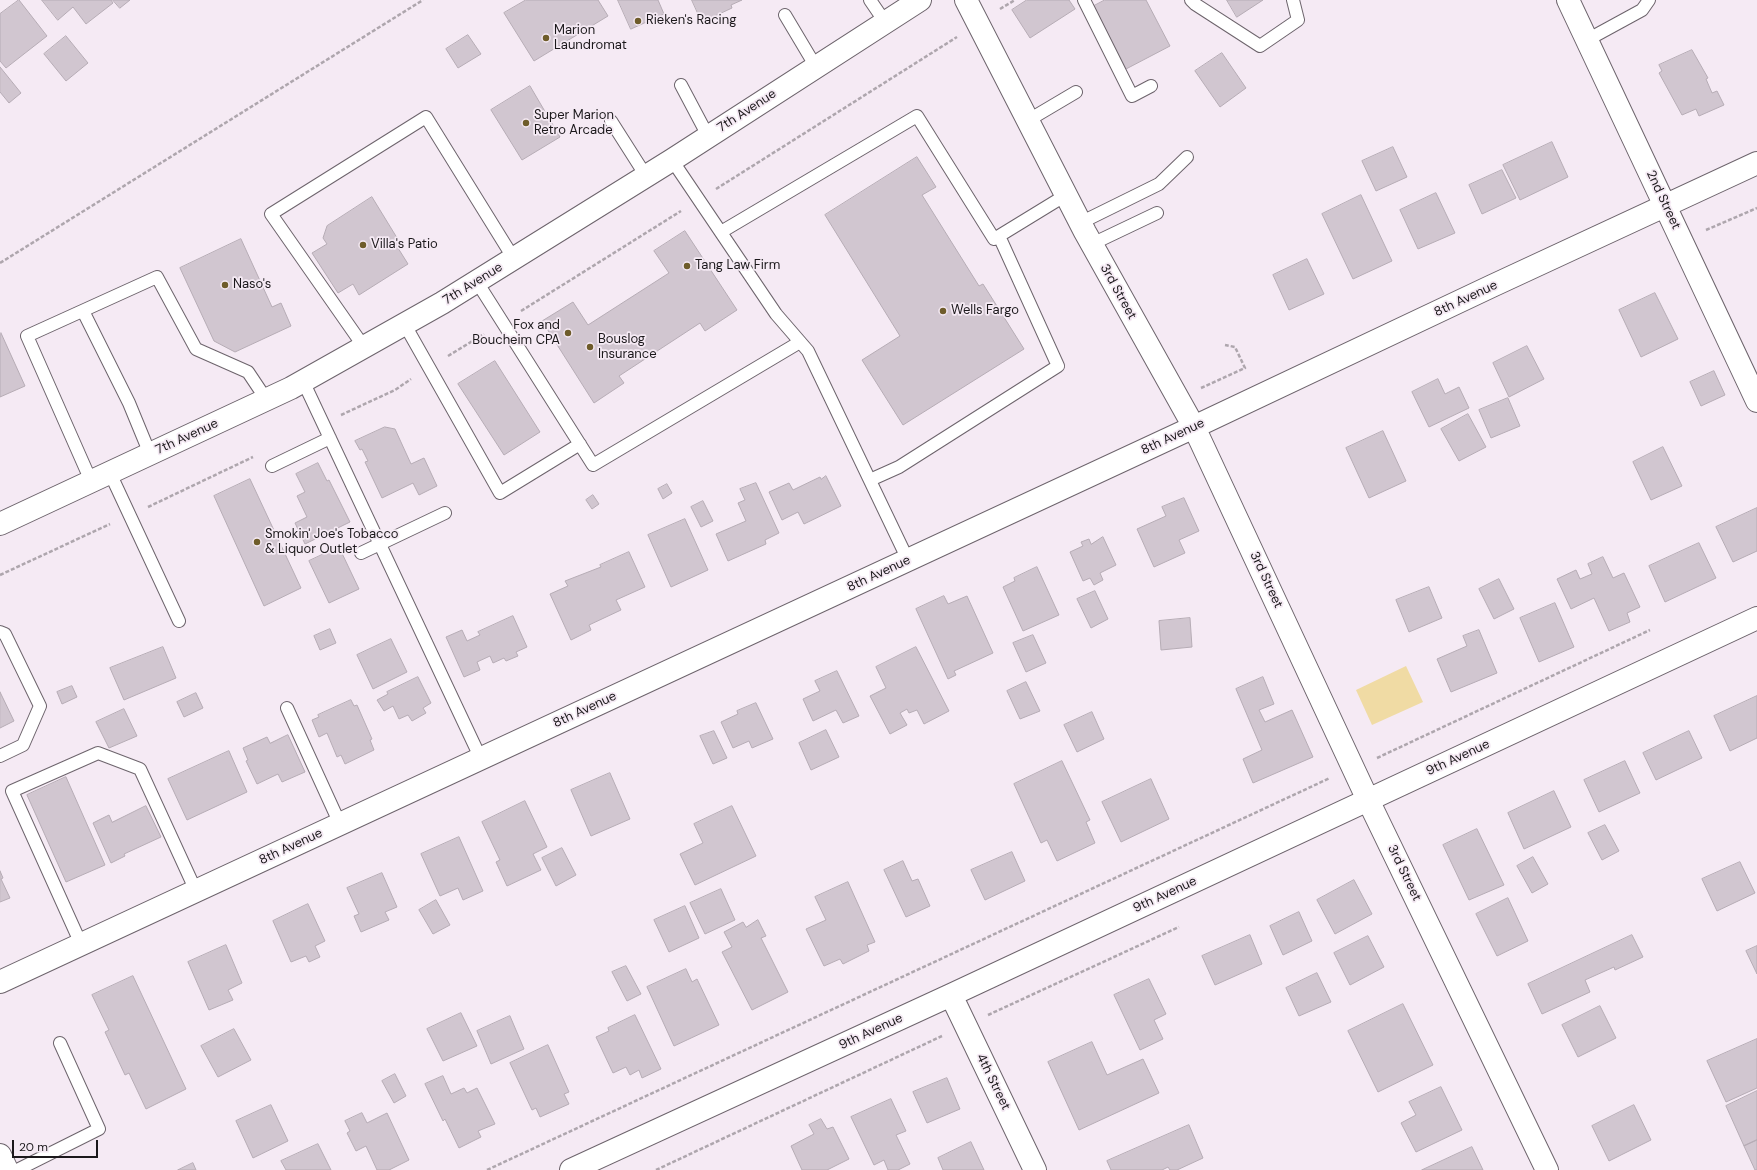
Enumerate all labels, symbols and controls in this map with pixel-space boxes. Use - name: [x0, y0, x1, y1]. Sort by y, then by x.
- place label: Rieken's Racing: [646, 13, 736, 29]
- marker: Rieken's Racing: [633, 16, 643, 26]
- place label: Marion Laundromat: [554, 23, 627, 54]
- marker: Marion Laundromat: [541, 33, 551, 43]
- street label: 7th Avenue: [715, 86, 779, 136]
- place label: Super Marion Retro Arcade: [534, 108, 614, 139]
- marker: Super Marion Retro Arcade: [521, 118, 531, 128]
- street label: 2nd Street: [1643, 168, 1683, 232]
- place label: Villa's Patio: [371, 237, 438, 253]
- marker: Villa's Patio: [358, 240, 368, 250]
- place label: Tang Law Firm: [695, 258, 780, 274]
- street label: 7th Avenue: [440, 260, 506, 308]
- marker: Tang Law Firm: [682, 261, 692, 271]
- street label: 3rd Street: [1096, 262, 1140, 322]
- place label: Naso's: [233, 277, 271, 293]
- street label: 8th Avenue: [1432, 278, 1500, 320]
- marker: Naso's: [220, 280, 230, 290]
- place label: Wells Fargo: [951, 303, 1019, 319]
- marker: Wells Fargo: [938, 306, 948, 316]
- place label: Fox and Boucheim CPA: [472, 318, 560, 349]
- marker: Fox and Boucheim CPA: [563, 328, 573, 338]
- place label: Bouslog Insurance: [598, 332, 657, 363]
- marker: Bouslog Insurance: [585, 342, 595, 352]
- street label: 7th Avenue: [153, 416, 221, 458]
- street label: 8th Avenue: [1139, 416, 1207, 458]
- place label: Smokin' Joe's Tobacco & Liquor Outlet: [265, 527, 399, 558]
- marker: Smokin' Joe's Tobacco & Liquor Outlet: [252, 537, 262, 547]
- street label: 3rd Street: [1246, 549, 1286, 611]
- street label: 8th Avenue: [845, 553, 913, 595]
- street label: 8th Avenue: [551, 689, 619, 731]
- street label: 9th Avenue: [1424, 736, 1492, 780]
- street label: 8th Avenue: [257, 826, 325, 868]
- street label: 3rd Street: [1384, 842, 1424, 904]
- street label: 9th Avenue: [1131, 873, 1199, 917]
- street label: 9th Avenue: [837, 1010, 905, 1054]
- street label: 4th Street: [973, 1051, 1013, 1113]
- scale bar: [14, 1132, 100, 1158]
- text: 20 m: [19, 1139, 48, 1155]

